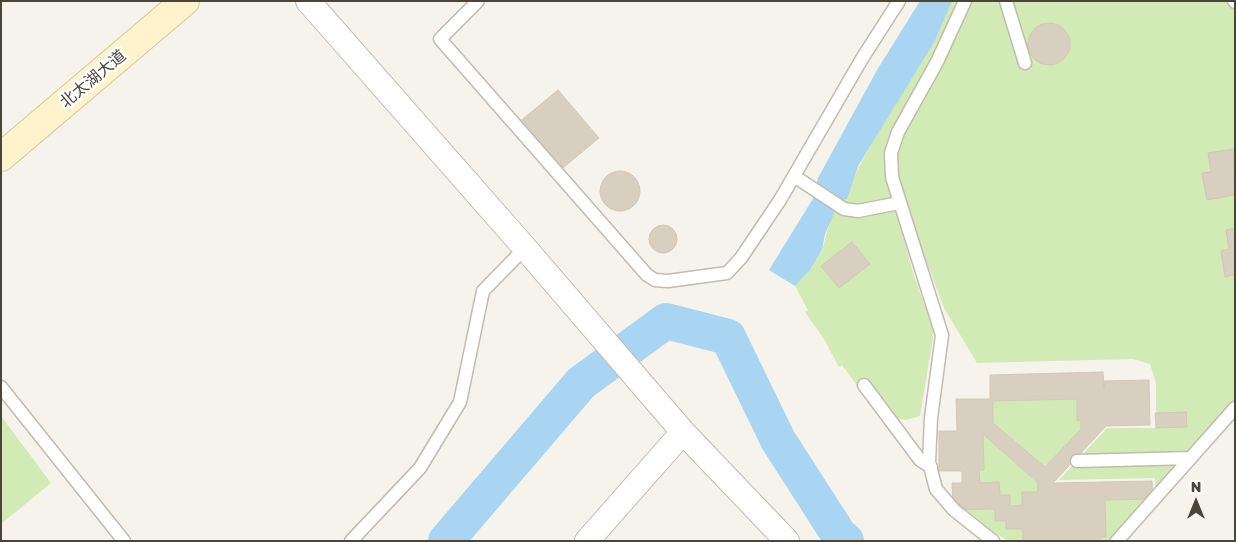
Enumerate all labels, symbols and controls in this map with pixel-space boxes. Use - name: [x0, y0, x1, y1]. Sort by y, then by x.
- street label: 北太湖大道: [56, 46, 130, 112]
- north arrow: [1171, 477, 1221, 527]
- text: N: [1191, 478, 1201, 495]

